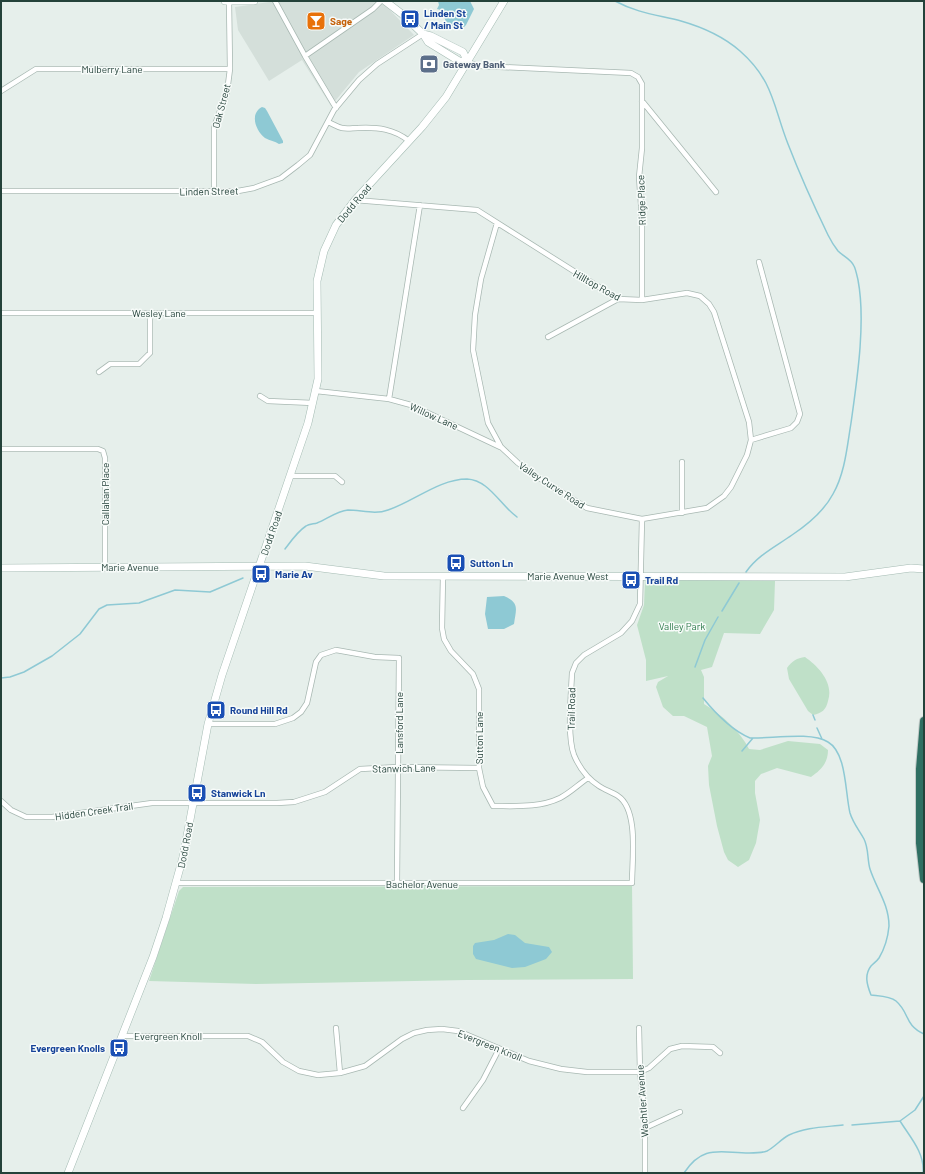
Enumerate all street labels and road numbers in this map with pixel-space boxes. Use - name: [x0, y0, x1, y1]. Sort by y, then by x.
- street label: Mulberry Lane: [81, 63, 143, 75]
- street label: Oak Street: [209, 82, 233, 130]
- street label: Ridge Place: [634, 174, 648, 226]
- street label: Dodd Road: [334, 181, 374, 225]
- street label: Linden Street: [179, 184, 239, 198]
- street label: Hilltop Road: [571, 267, 623, 303]
- street label: Wesley Lane: [132, 307, 186, 319]
- street label: Willow Lane: [408, 400, 460, 432]
- street label: Valley Curve Road: [517, 459, 587, 511]
- street label: Callahan Place: [99, 463, 111, 525]
- street label: Dodd Road: [258, 509, 284, 557]
- street label: Marie Avenue: [101, 561, 159, 573]
- street label: Marie Avenue West: [527, 570, 609, 582]
- street label: Trail Road: [565, 687, 577, 731]
- street label: Lansford Lane: [393, 692, 405, 754]
- street label: Sutton Lane: [473, 712, 485, 764]
- street label: Stanwich Lane: [372, 761, 436, 775]
- street label: Hidden Creek Trail: [54, 800, 134, 822]
- street label: Dodd Road: [175, 821, 195, 869]
- street label: Bachelor Avenue: [386, 878, 458, 890]
- street label: Evergreen Knoll: [456, 1027, 524, 1063]
- street label: Evergreen Knoll: [134, 1030, 202, 1042]
- street label: Wachtler Avenue: [633, 1064, 651, 1138]

